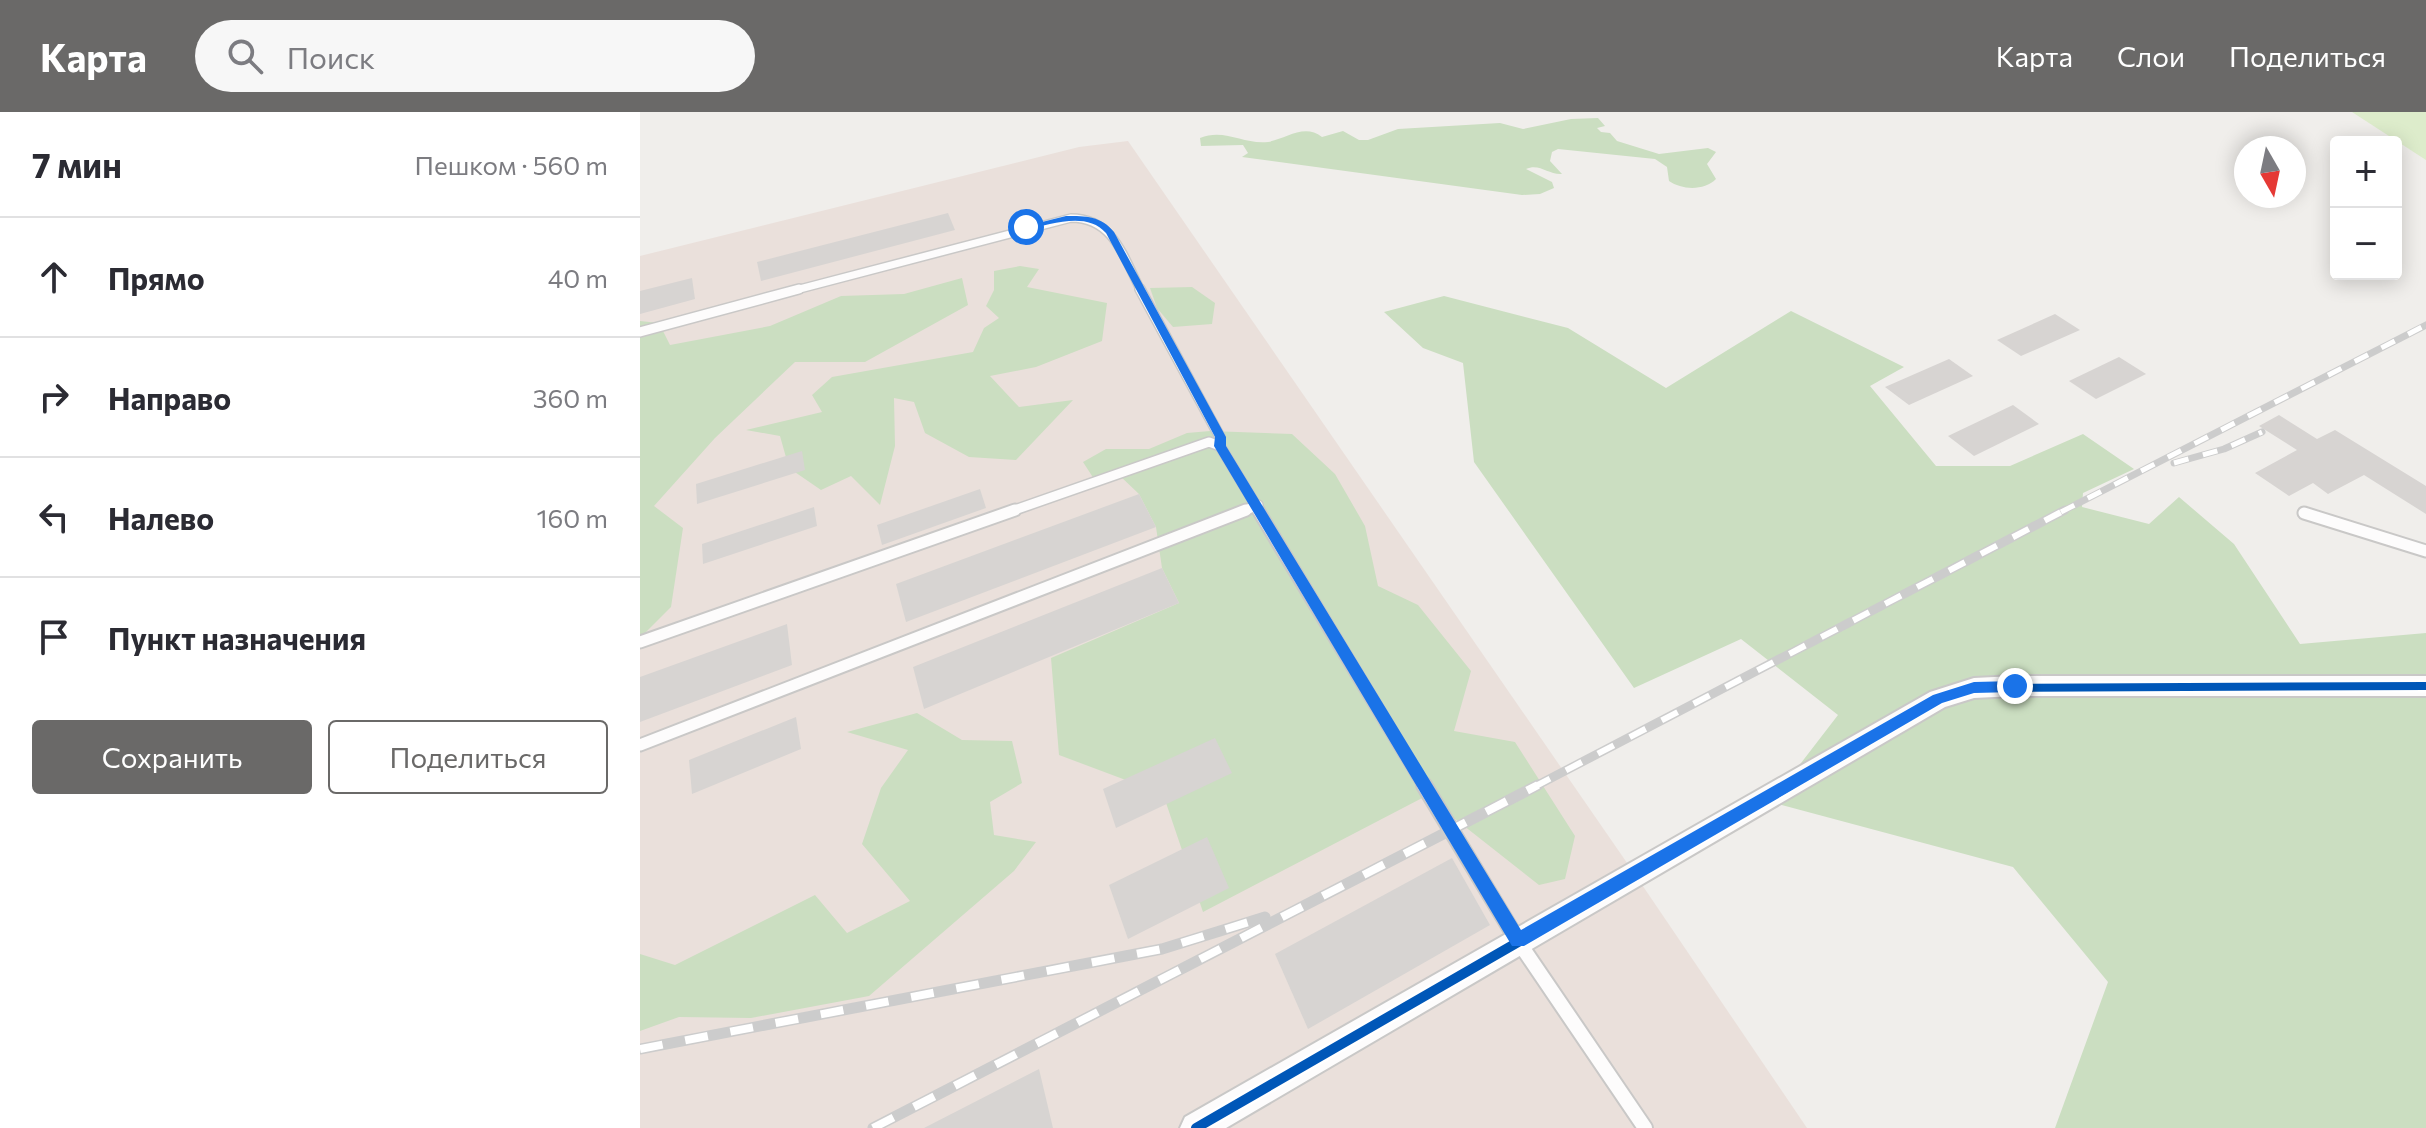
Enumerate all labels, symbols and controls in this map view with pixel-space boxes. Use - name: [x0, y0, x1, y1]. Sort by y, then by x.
- search box: [195, 20, 755, 92]
- text: Карта: [40, 33, 147, 80]
- icon: search: [223, 34, 267, 78]
- text: Поиск: [287, 38, 375, 75]
- text: Карта: [1996, 39, 2073, 73]
- text: Слои: [2117, 39, 2185, 73]
- text: Поделиться: [2229, 39, 2386, 73]
- north arrow: [2234, 136, 2306, 208]
- map controls: [2330, 136, 2402, 280]
- button: +: [2330, 136, 2402, 208]
- text: 7 мин: [32, 143, 122, 185]
- text: Пешком · 560 m: [415, 149, 608, 180]
- button: −: [2330, 208, 2402, 280]
- route start: [1008, 209, 1044, 245]
- icon: ahead: [32, 255, 76, 299]
- text: Прямо: [108, 259, 205, 296]
- text: 40 m: [548, 262, 608, 293]
- icon: right: [32, 375, 76, 419]
- text: Направо: [108, 379, 231, 416]
- text: 360 m: [533, 382, 608, 413]
- icon: left: [32, 495, 76, 539]
- text: Налево: [108, 499, 214, 536]
- text: 160 m: [536, 502, 608, 533]
- icon: arrive: [32, 615, 76, 659]
- text: Пункт назначения: [108, 619, 366, 656]
- route end: [1997, 668, 2033, 704]
- button: Сохранить: [32, 720, 312, 794]
- button: Поделиться: [328, 720, 608, 794]

